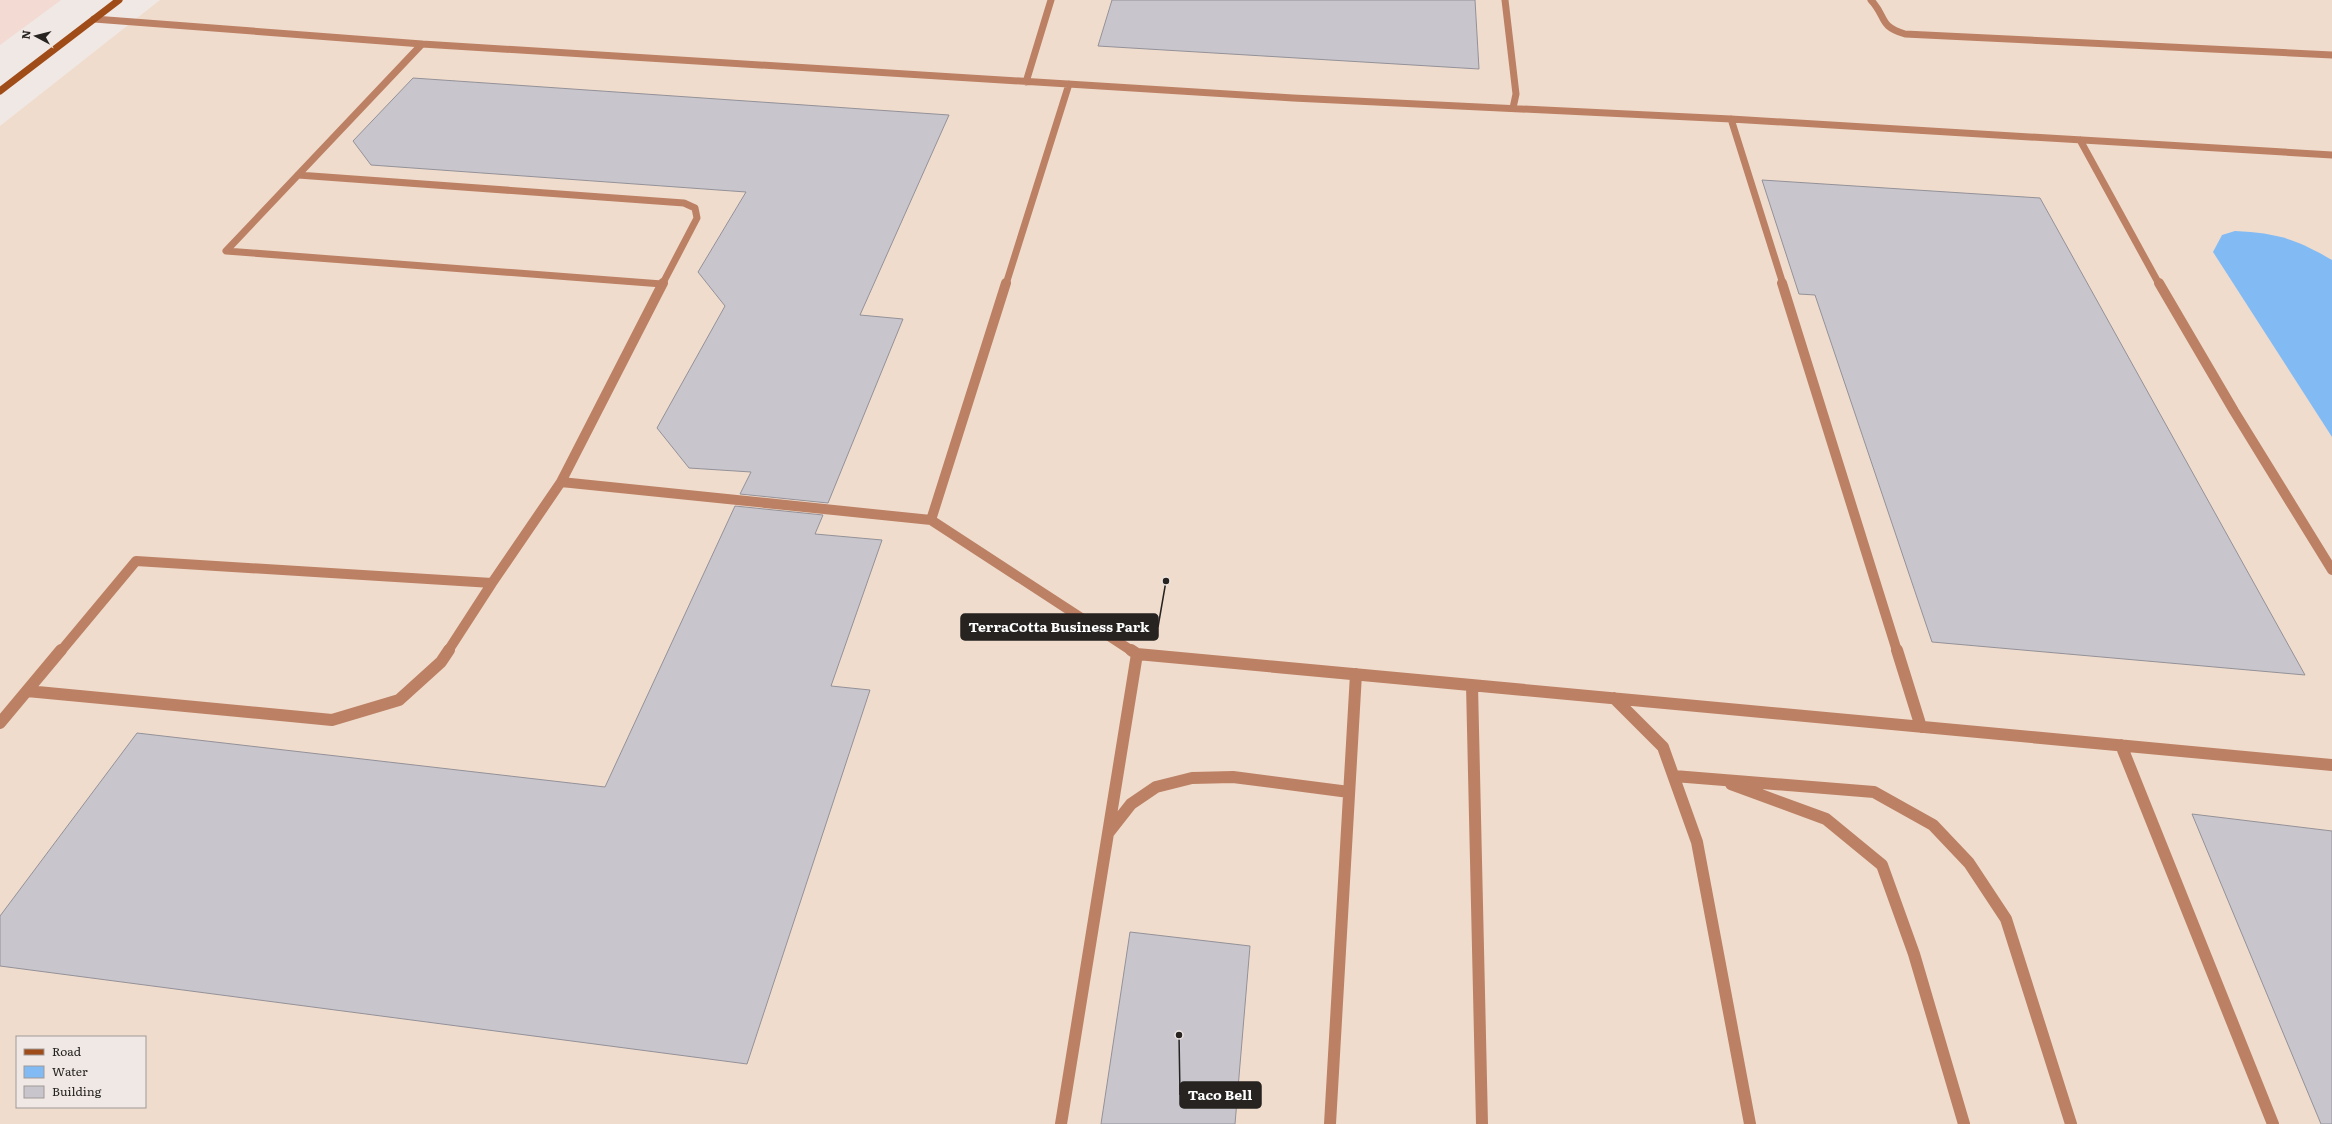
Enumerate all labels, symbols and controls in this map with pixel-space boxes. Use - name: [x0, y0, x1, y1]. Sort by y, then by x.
- north arrow: [16, 16, 56, 56]
- text: N: [17, 29, 34, 40]
- callout: TerraCotta Business Park: [961, 614, 1158, 640]
- text: TerraCotta Business Park: [968, 616, 1150, 636]
- legend: [16, 1036, 146, 1108]
- text: Road: [52, 1042, 82, 1060]
- text: Water: [52, 1062, 88, 1080]
- text: Building: [52, 1082, 102, 1100]
- callout: Taco Bell: [1180, 1082, 1261, 1108]
- text: Taco Bell: [1188, 1084, 1252, 1104]

